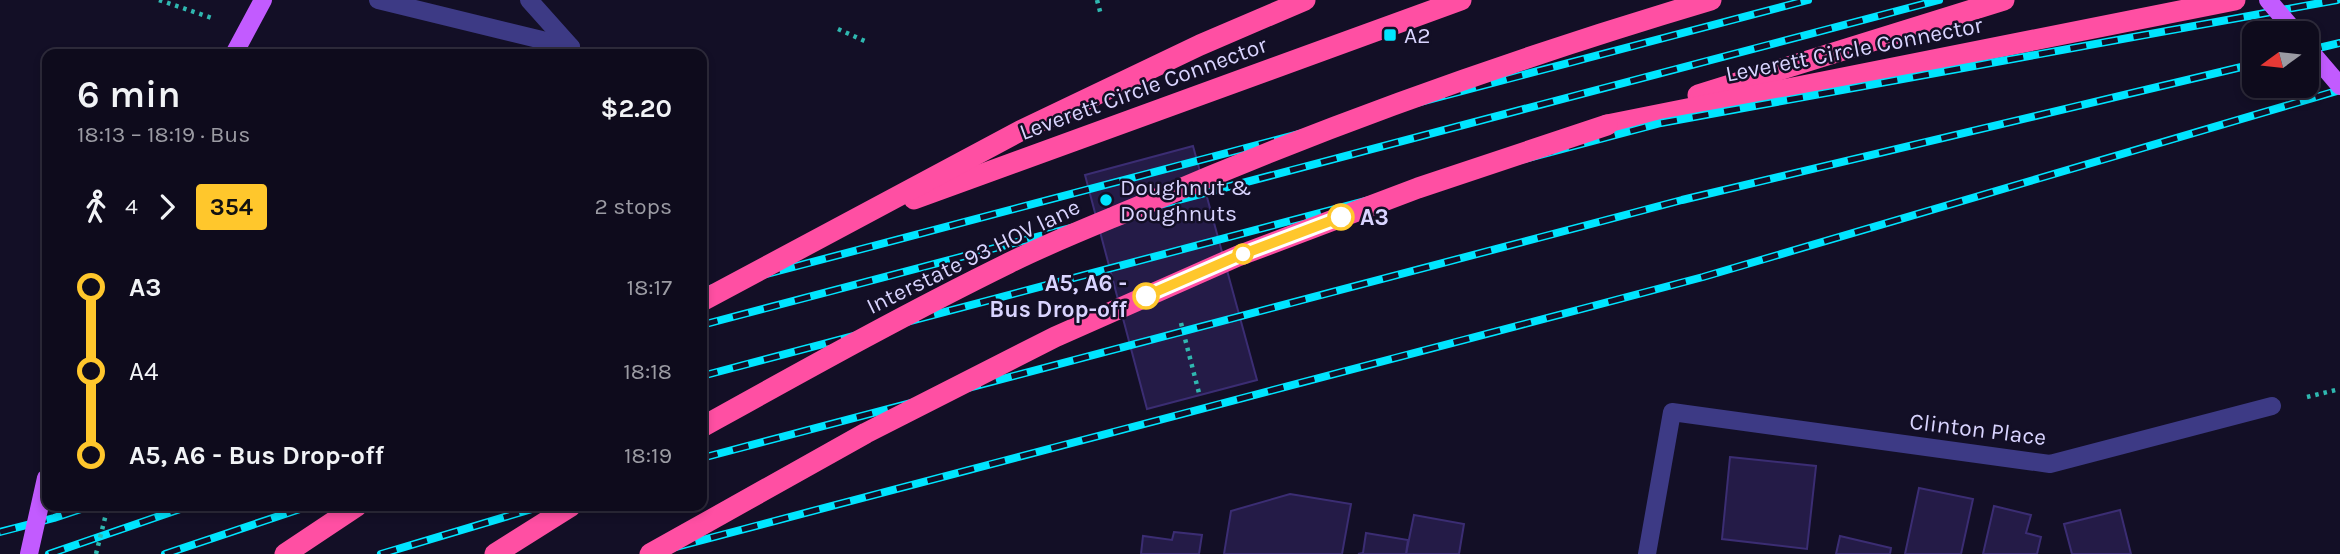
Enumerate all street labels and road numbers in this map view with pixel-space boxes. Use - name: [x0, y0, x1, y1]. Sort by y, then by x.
- street label: Leverett Circle Connector: [1723, 11, 1986, 88]
- street label: Leverett Circle Connector: [1016, 31, 1271, 146]
- street label: Interstate 93 HOV lane: [862, 193, 1084, 320]
- street label: Clinton Place: [1908, 408, 2048, 451]

